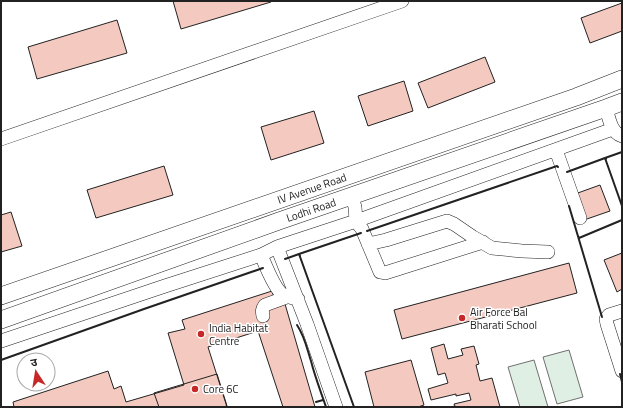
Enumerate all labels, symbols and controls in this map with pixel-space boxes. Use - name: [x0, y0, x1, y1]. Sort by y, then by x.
- street label: IV Avenue Road: [275, 169, 349, 208]
- street label: Lodhi Road: [284, 194, 338, 226]
- place label: Air Force Bal Bharati School: [470, 304, 537, 333]
- marker: Air Force Bal Bharati School: [457, 313, 467, 323]
- place label: India Habitat Centre: [209, 320, 268, 349]
- marker: India Habitat Centre: [196, 329, 206, 339]
- north arrow: [16, 352, 56, 392]
- text: उ: [29, 354, 39, 371]
- place label: Core 6C: [203, 381, 239, 397]
- marker: Core 6C: [190, 384, 200, 394]

